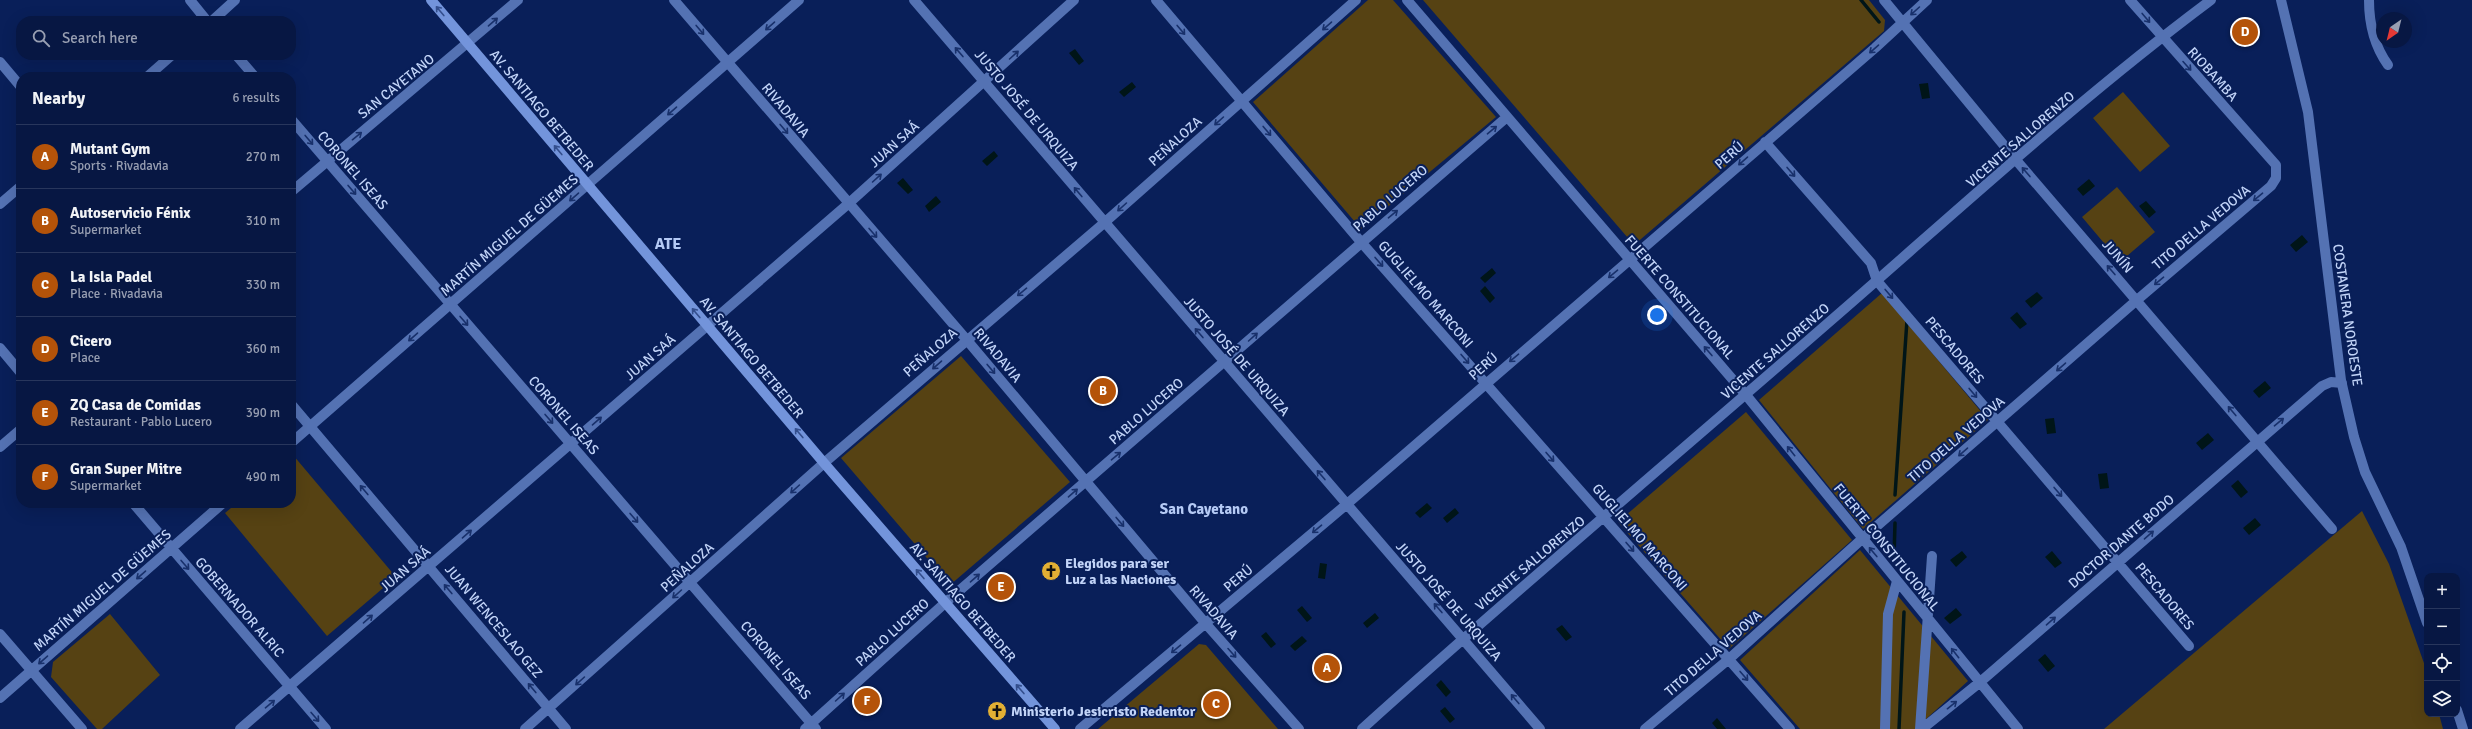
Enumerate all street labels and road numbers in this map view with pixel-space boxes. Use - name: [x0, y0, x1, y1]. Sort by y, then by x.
- street label: RIOBAMBA: [2184, 44, 2242, 105]
- street label: AV. SANTIAGO BETBEDER: [486, 46, 597, 174]
- street label: JUSTO JOSÉ DE URQUIZA: [971, 46, 1082, 175]
- street label: SAN CAYETANO: [355, 50, 438, 122]
- street label: RIVADAVIA: [758, 80, 814, 141]
- street label: VICENTE SALLORENZO: [1963, 88, 2078, 191]
- street label: PEÑALOZA: [1145, 113, 1206, 170]
- street label: JUAN SAÁ: [866, 117, 923, 171]
- street label: CORONEL ISEAS: [314, 127, 392, 213]
- street label: PERÚ: [1711, 138, 1748, 173]
- street label: PABLO LUCERO: [1350, 161, 1431, 235]
- street label: MARTÍN MIGUEL DE GÜEMES: [437, 171, 582, 300]
- street label: TITO DELLA VEDOVA: [2149, 181, 2254, 273]
- street label: FUERTE CONSTITUCIONAL: [1621, 232, 1738, 363]
- street label: JUNÍN: [2098, 236, 2137, 277]
- street label: GUGLIELMO MARCONI: [1374, 237, 1477, 351]
- street label: COSTANERA NOROESTE: [2329, 243, 2366, 387]
- street label: AV. SANTIAGO BETBEDER: [696, 293, 807, 421]
- street label: JUSTO JOSÉ DE URQUIZA: [1180, 293, 1293, 420]
- street label: VICENTE SALLORENZO: [1718, 300, 1833, 403]
- street label: PESCADORES: [1921, 313, 1988, 388]
- street label: PEÑALOZA: [900, 324, 961, 381]
- street label: RIVADAVIA: [970, 325, 1026, 386]
- street label: JUAN SAÁ: [622, 331, 679, 384]
- street label: PERÚ: [1465, 349, 1502, 384]
- street label: CORONEL ISEAS: [525, 372, 603, 458]
- street label: PABLO LUCERO: [1106, 374, 1187, 448]
- street label: TITO DELLA VEDOVA: [1904, 392, 2009, 486]
- street label: GUGLIELMO MARCONI: [1588, 480, 1691, 594]
- street label: FUERTE CONSTITUCIONAL: [1830, 480, 1943, 615]
- street label: DOCTOR DANTE BODO: [2065, 491, 2178, 592]
- street label: VICENTE SALLORENZO: [1472, 512, 1589, 614]
- street label: MARTÍN MIGUEL DE GÜEMES: [30, 526, 175, 655]
- street label: JUSTO JOSÉ DE URQUIZA: [1392, 538, 1505, 665]
- street label: PEÑALOZA: [657, 539, 718, 596]
- street label: AV. SANTIAGO BETBEDER: [906, 539, 1020, 665]
- street label: JUAN SAÁ: [377, 543, 434, 596]
- street label: GOBERNADOR ALRIC: [191, 554, 288, 661]
- street label: PESCADORES: [2131, 559, 2198, 634]
- street label: JUAN WENCESLAO GEZ: [441, 561, 546, 682]
- street label: PERÚ: [1220, 561, 1257, 596]
- street label: RIVADAVIA: [1186, 582, 1242, 643]
- street label: PABLO LUCERO: [852, 595, 933, 670]
- street label: TITO DELLA VEDOVA: [1661, 606, 1766, 700]
- street label: CORONEL ISEAS: [737, 617, 815, 703]

